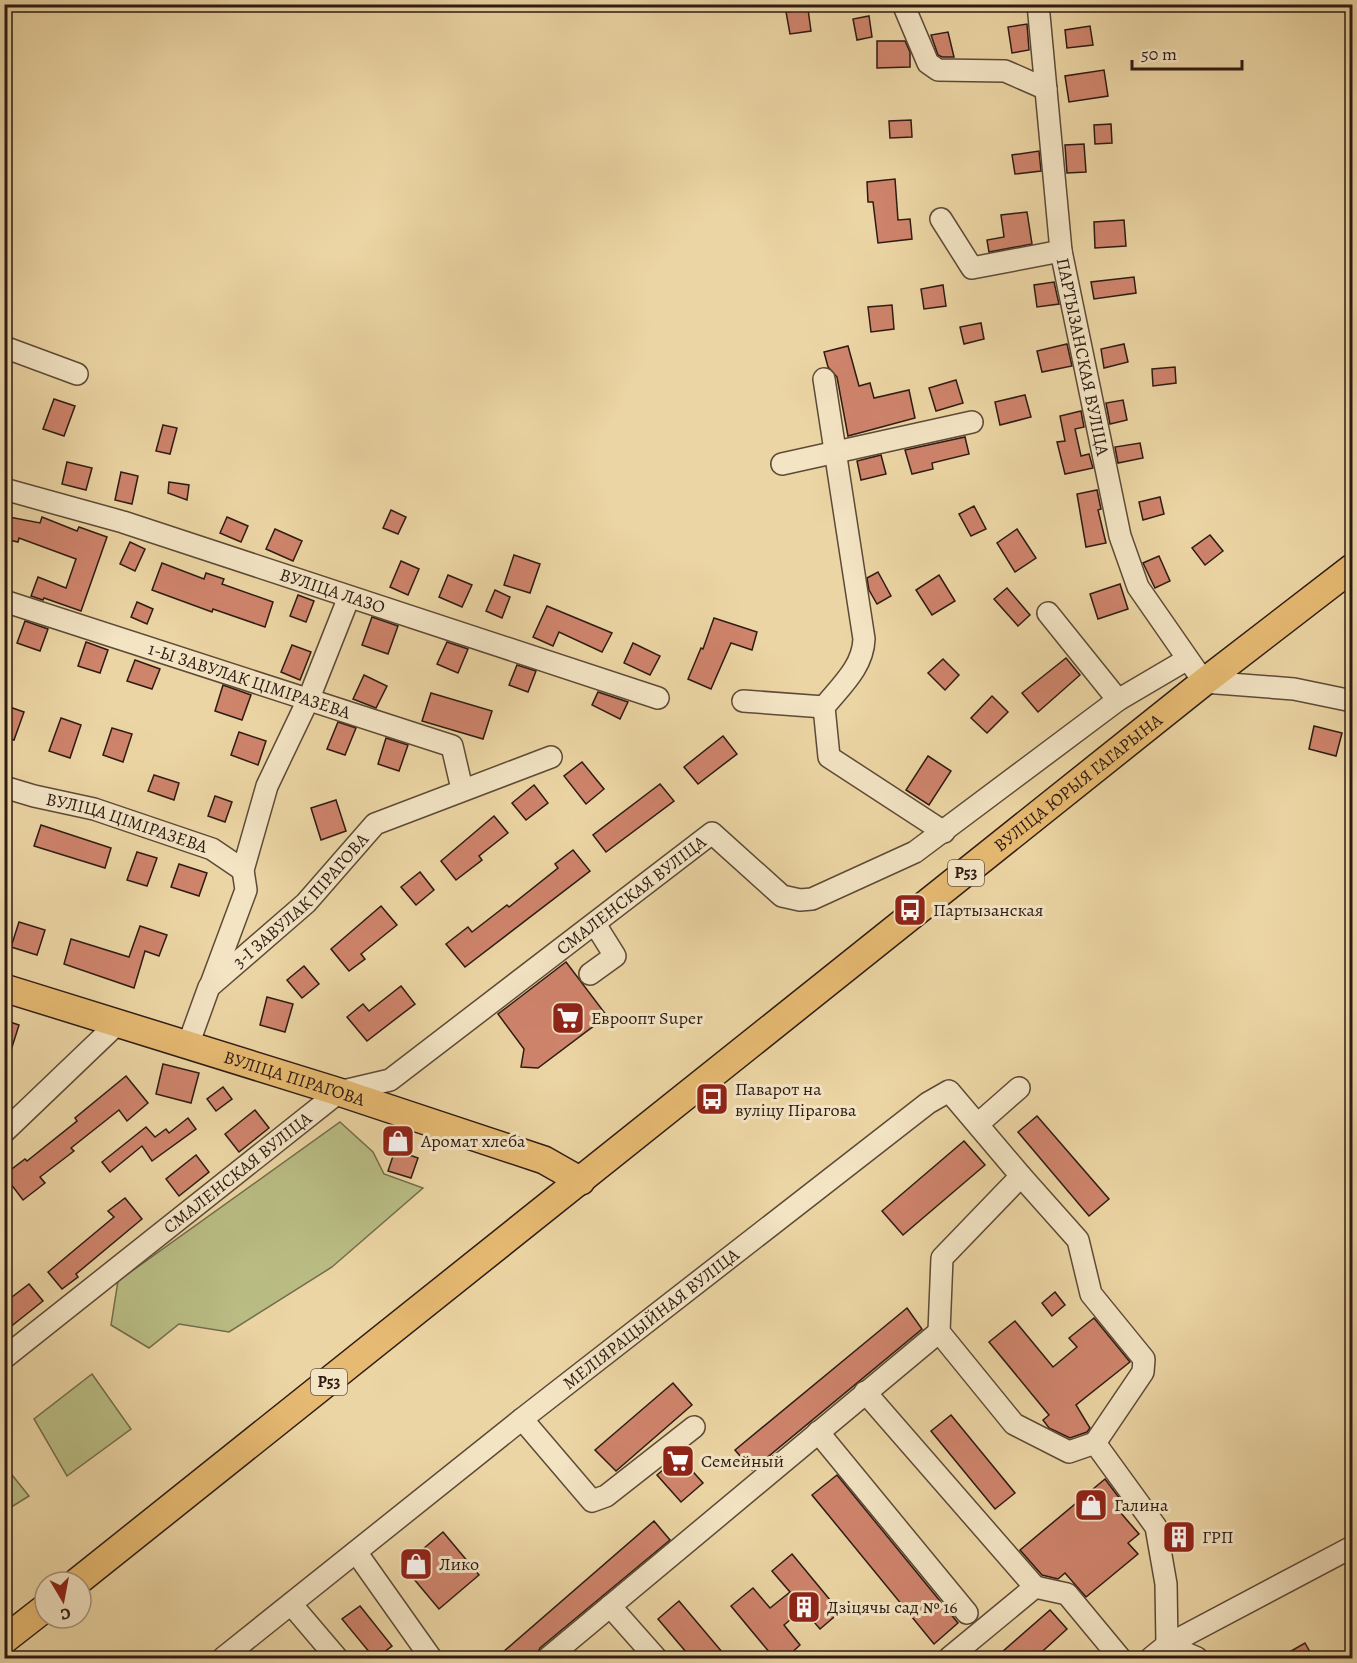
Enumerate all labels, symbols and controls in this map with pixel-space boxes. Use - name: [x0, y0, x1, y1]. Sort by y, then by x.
- scale bar: [1132, 33, 1242, 71]
- text: 50 m: [1141, 42, 1177, 66]
- street label: ПАРТЫЗАНСКАЯ ВУЛІЦА: [1051, 256, 1115, 458]
- street label: ВУЛІЦА ЛАЗО: [277, 562, 388, 619]
- street label: 1-Ы ЗАВУЛАК ЦІМІРАЗЕВА: [145, 636, 354, 725]
- street label: ВУЛІЦА ЮРЫЯ ГАГАРЫНА: [989, 708, 1168, 857]
- street label: ВУЛІЦА ЦІМІРАЗЕВА: [44, 787, 211, 859]
- street label: 3-І ЗАВУЛАК ПІРАГОВА: [228, 827, 374, 973]
- street label: СМАЛЕНСКАЯ ВУЛІЦА: [551, 830, 711, 960]
- road number: Р53: [948, 860, 984, 886]
- bus stop icon: Партызанская: [892, 892, 928, 928]
- place label: Партызанская: [933, 898, 1043, 922]
- supermarket icon: Евроопт Super: [550, 1000, 586, 1036]
- place label: Евроопт Super: [591, 1006, 703, 1030]
- street label: ВУЛІЦА ПІРАГОВА: [221, 1045, 369, 1112]
- place label: Паварот на вуліцу Пірагова: [735, 1077, 857, 1122]
- bus stop icon: Паварот на вуліцу Пірагова: [694, 1081, 730, 1117]
- street label: СМАЛЕНСКАЯ ВУЛІЦА: [158, 1106, 317, 1239]
- shop icon: Аромат хлеба: [380, 1123, 416, 1159]
- place label: Аромат хлеба: [420, 1129, 526, 1153]
- street label: МЕЛІЯРАЦЫЙНАЯ ВУЛІЦА: [558, 1242, 744, 1395]
- road number: Р53: [311, 1369, 347, 1395]
- supermarket icon: Семейный: [660, 1443, 696, 1479]
- place label: Семейный: [701, 1449, 784, 1473]
- shop icon: Галина: [1073, 1487, 1109, 1523]
- place label: Галина: [1114, 1493, 1169, 1517]
- building icon: ГРП: [1161, 1519, 1197, 1555]
- place label: ГРП: [1202, 1525, 1234, 1549]
- shop icon: Лико: [398, 1546, 434, 1582]
- place label: Лико: [439, 1552, 479, 1576]
- north arrow: [33, 1570, 93, 1630]
- building icon: Дзіцячы сад № 16: [786, 1589, 822, 1625]
- place label: Дзіцячы сад № 16: [827, 1595, 958, 1619]
- text: С: [59, 1602, 72, 1626]

